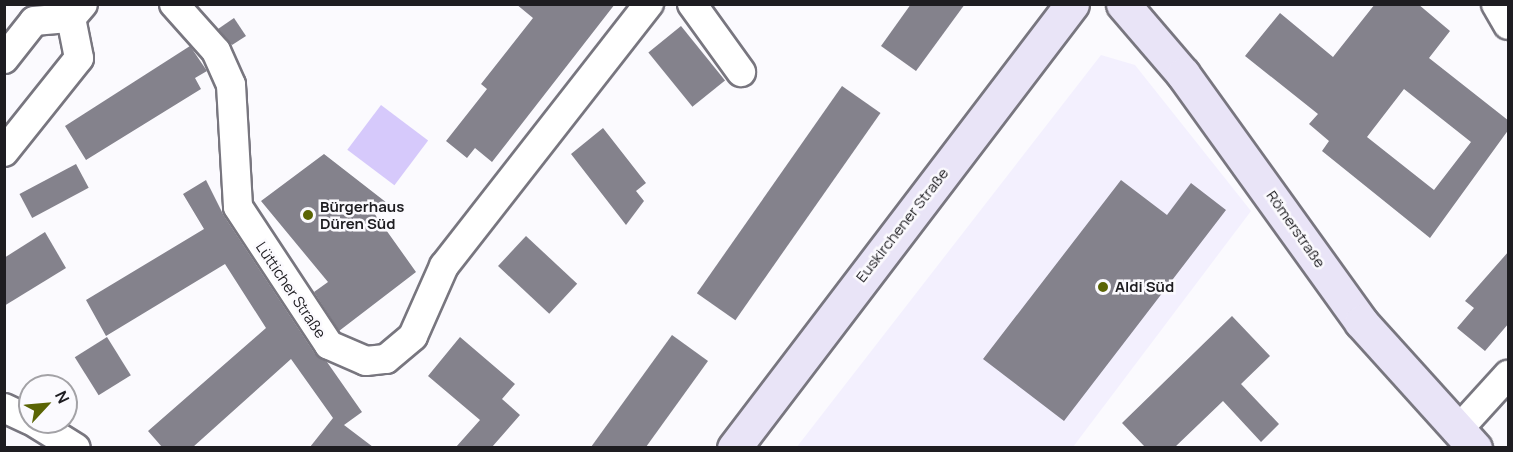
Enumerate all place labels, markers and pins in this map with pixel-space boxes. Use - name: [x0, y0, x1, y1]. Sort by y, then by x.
- place label: Bürgerhaus Düren Süd: [320, 197, 404, 232]
- marker: Bürgerhaus Düren Süd: [301, 208, 315, 222]
- place label: Aldi Süd: [1115, 278, 1174, 296]
- marker: Aldi Süd: [1096, 280, 1110, 294]

